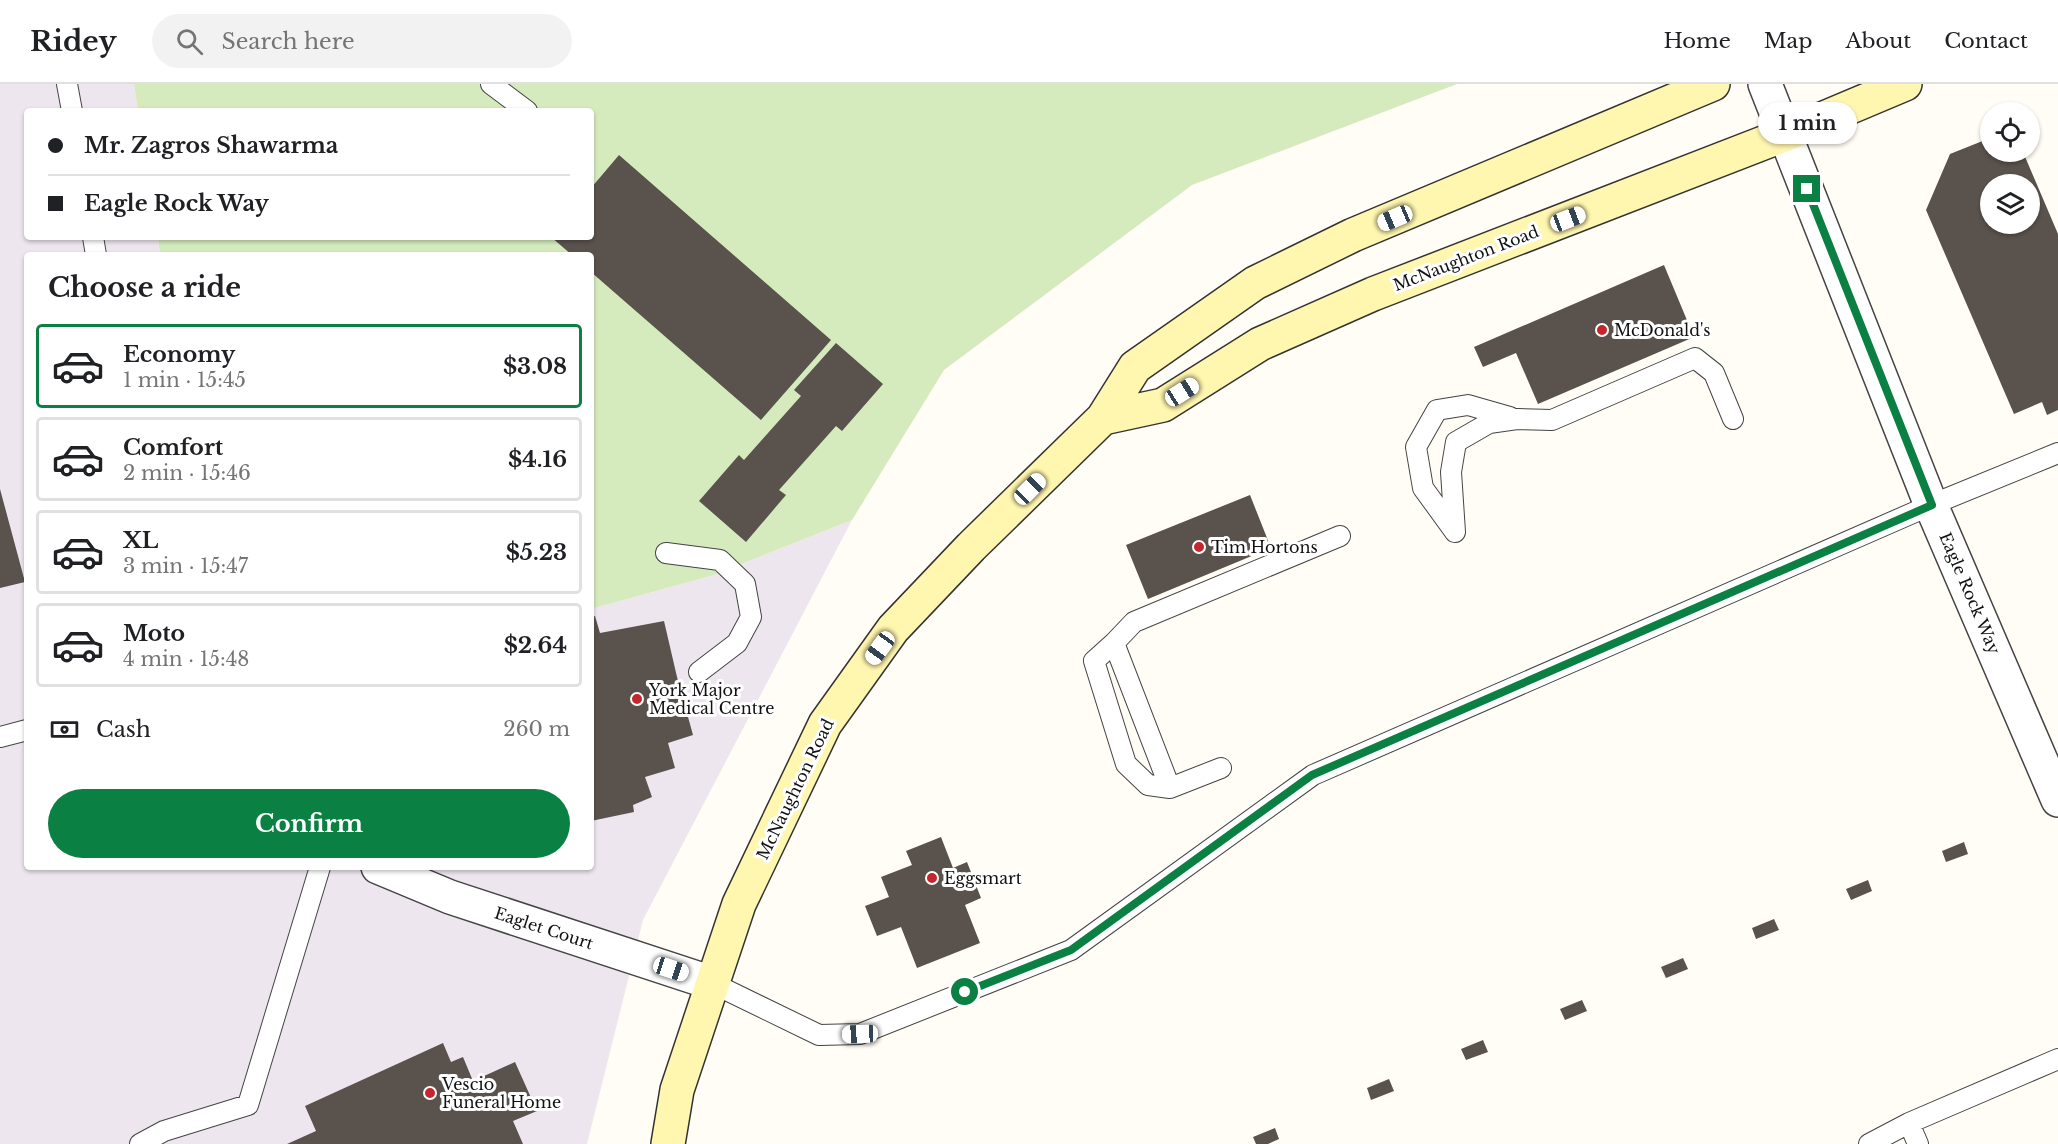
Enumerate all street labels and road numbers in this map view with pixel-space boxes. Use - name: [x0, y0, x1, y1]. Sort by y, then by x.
- street label: McNaughton Road: [1390, 221, 1542, 295]
- street label: Eagle Rock Way: [1935, 529, 2005, 658]
- street label: McNaughton Road: [752, 715, 838, 863]
- street label: Eaglet Court: [492, 903, 596, 953]

